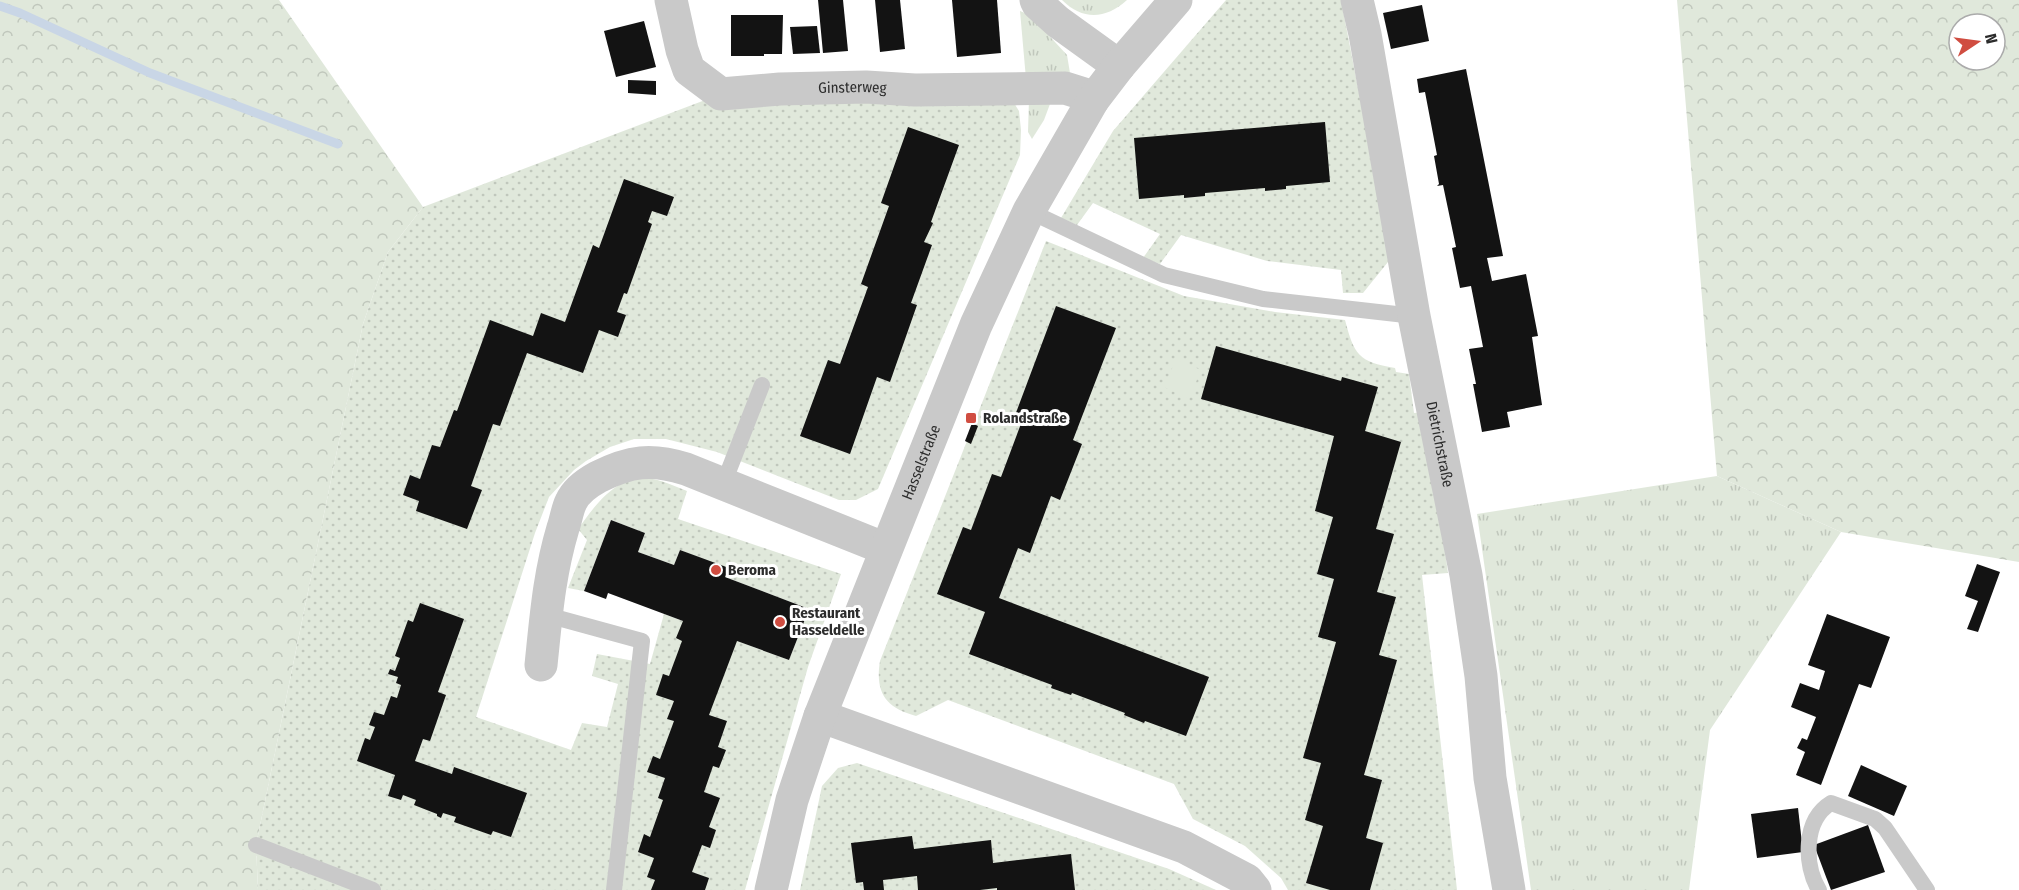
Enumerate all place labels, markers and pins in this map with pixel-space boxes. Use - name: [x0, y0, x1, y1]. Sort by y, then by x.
- place label: Rolandstraße: [983, 409, 1067, 427]
- marker: Rolandstraße: [964, 411, 978, 425]
- place label: Beroma: [728, 561, 777, 579]
- marker: Beroma: [709, 563, 723, 577]
- place label: Restaurant Hasseldelle: [792, 604, 865, 639]
- marker: Restaurant Hasseldelle: [773, 615, 787, 629]

